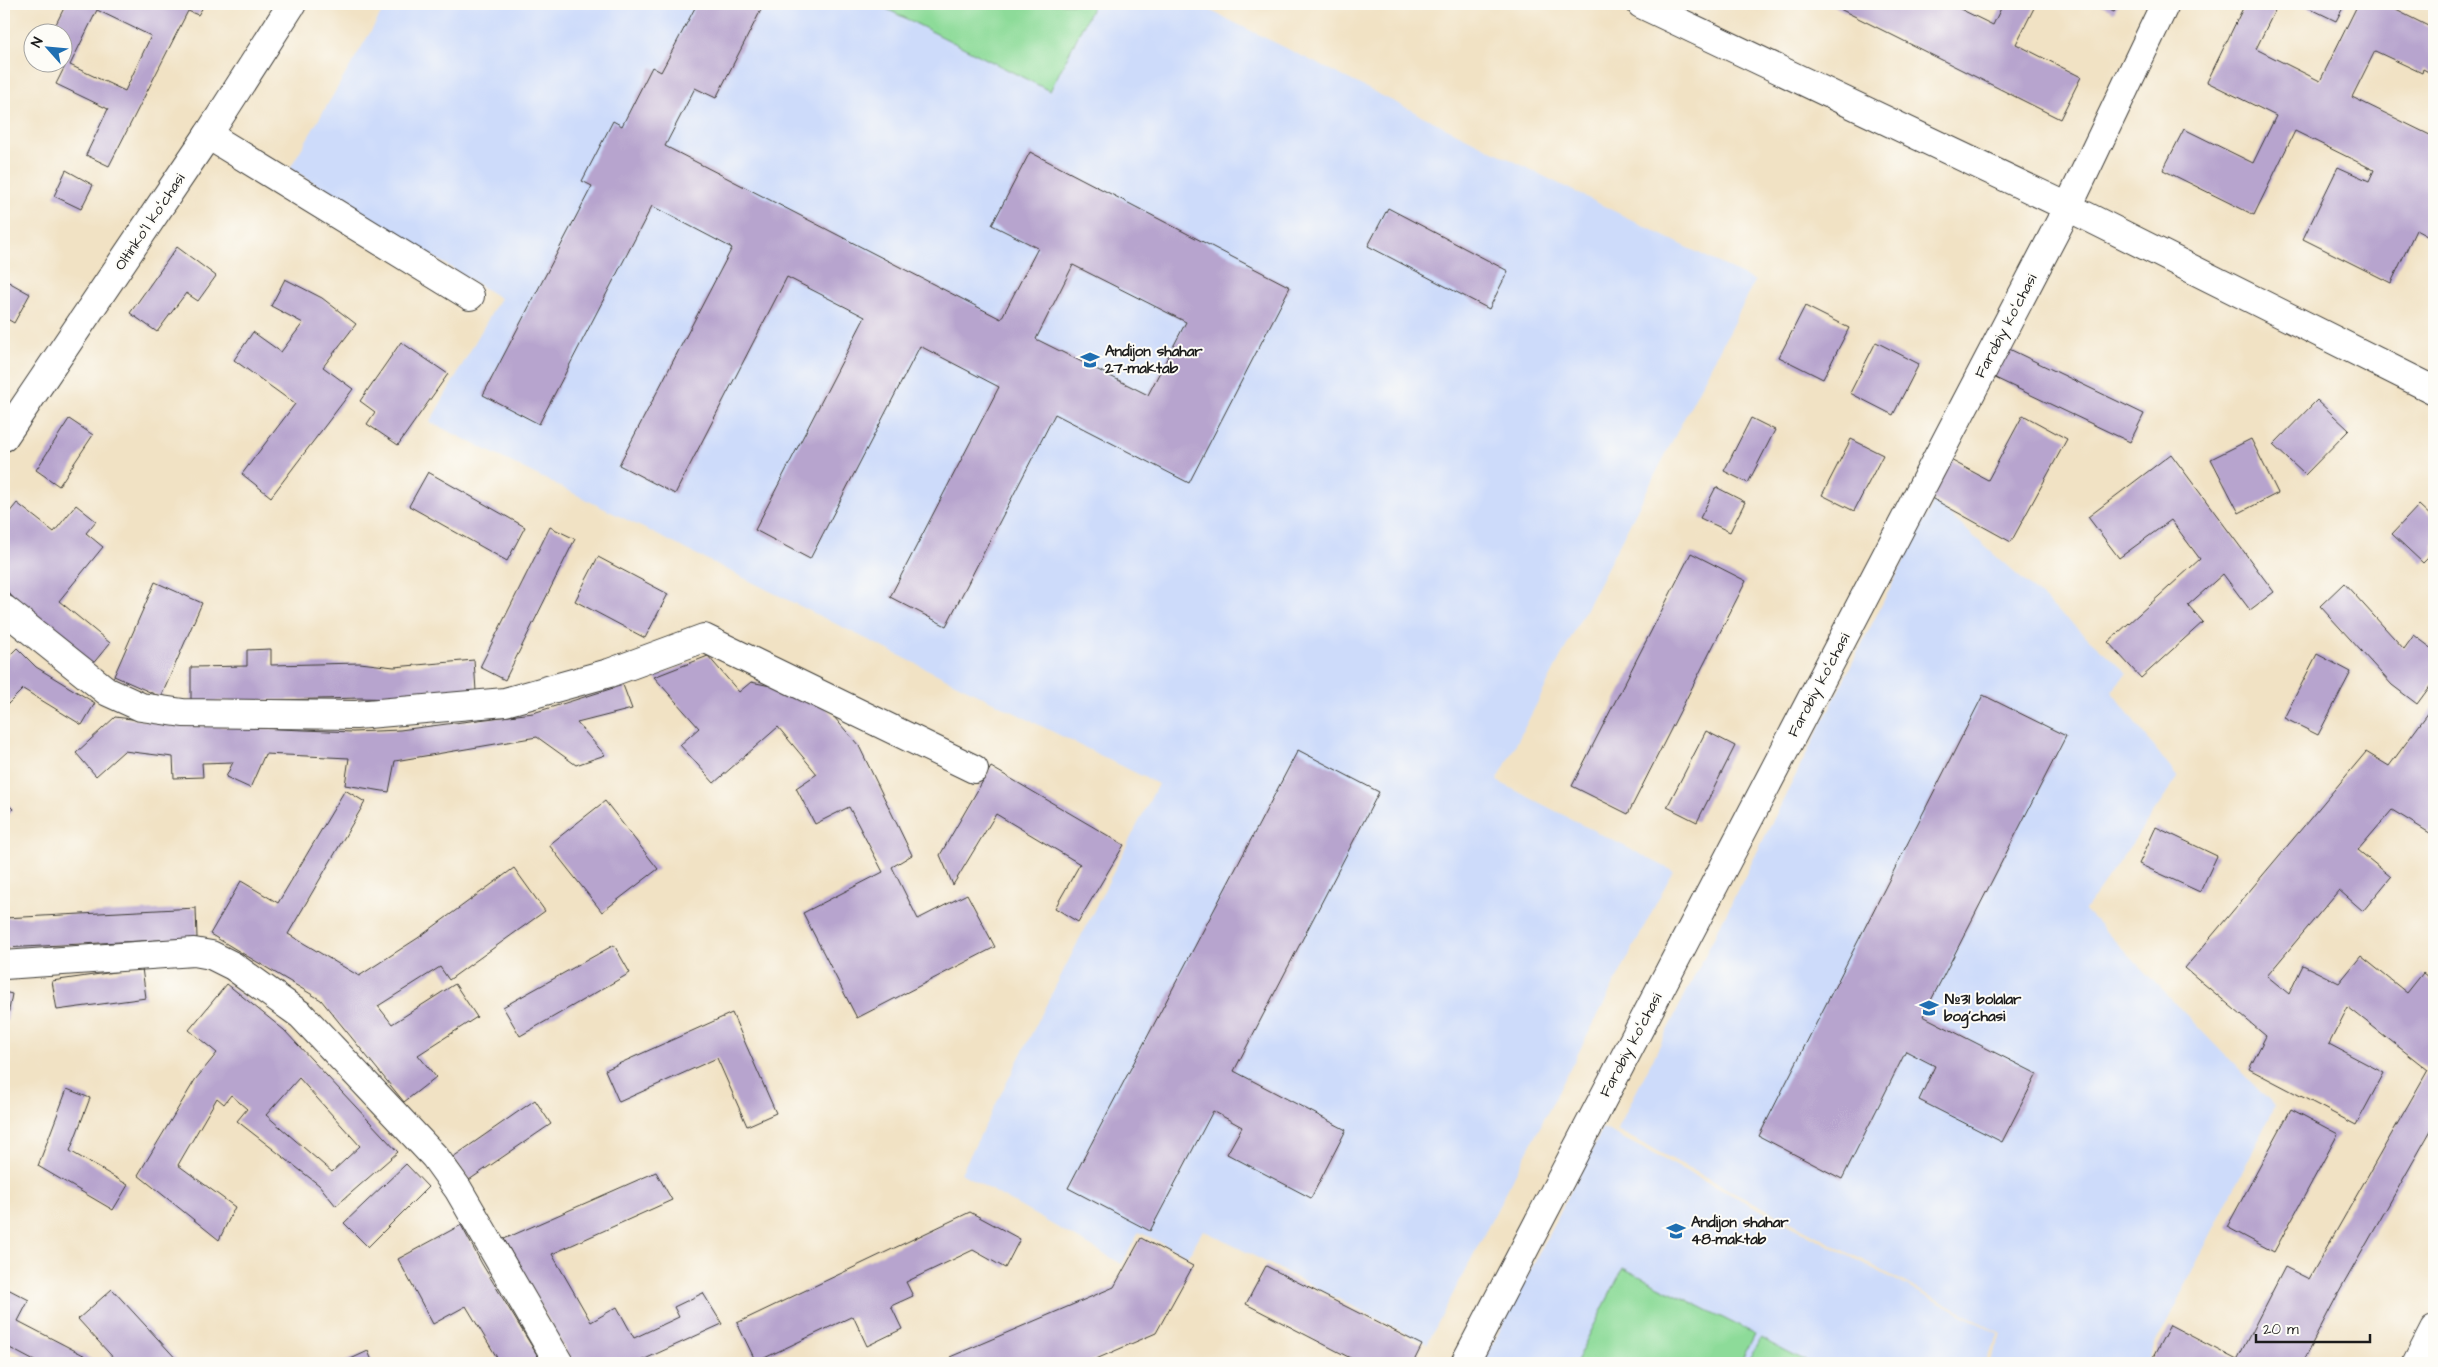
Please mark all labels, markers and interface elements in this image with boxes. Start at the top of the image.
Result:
north arrow [22,22,72,72]
text: N [26,34,48,51]
street label: Oltinkoʻl koʻchasi [110,169,191,275]
street label: Farobiy koʻchasi [1970,270,2043,382]
place label: Andijon shahar 27-maktab [1104,341,1203,379]
school or university icon: Andijon shahar 27-maktab [1079,349,1101,371]
street label: Farobiy koʻchasi [1783,629,1856,741]
street label: Farobiy koʻchasi [1595,989,1668,1101]
place label: №31 bolalar bog'chasi [1944,989,2022,1029]
school or university icon: №31 bolalar bog'chasi [1918,997,1940,1019]
place label: Andijon shahar 48-maktab [1691,1212,1789,1250]
school or university icon: Andijon shahar 48-maktab [1665,1220,1687,1242]
scale bar [2256,1312,2369,1344]
text: 20 m [2263,1319,2299,1340]

